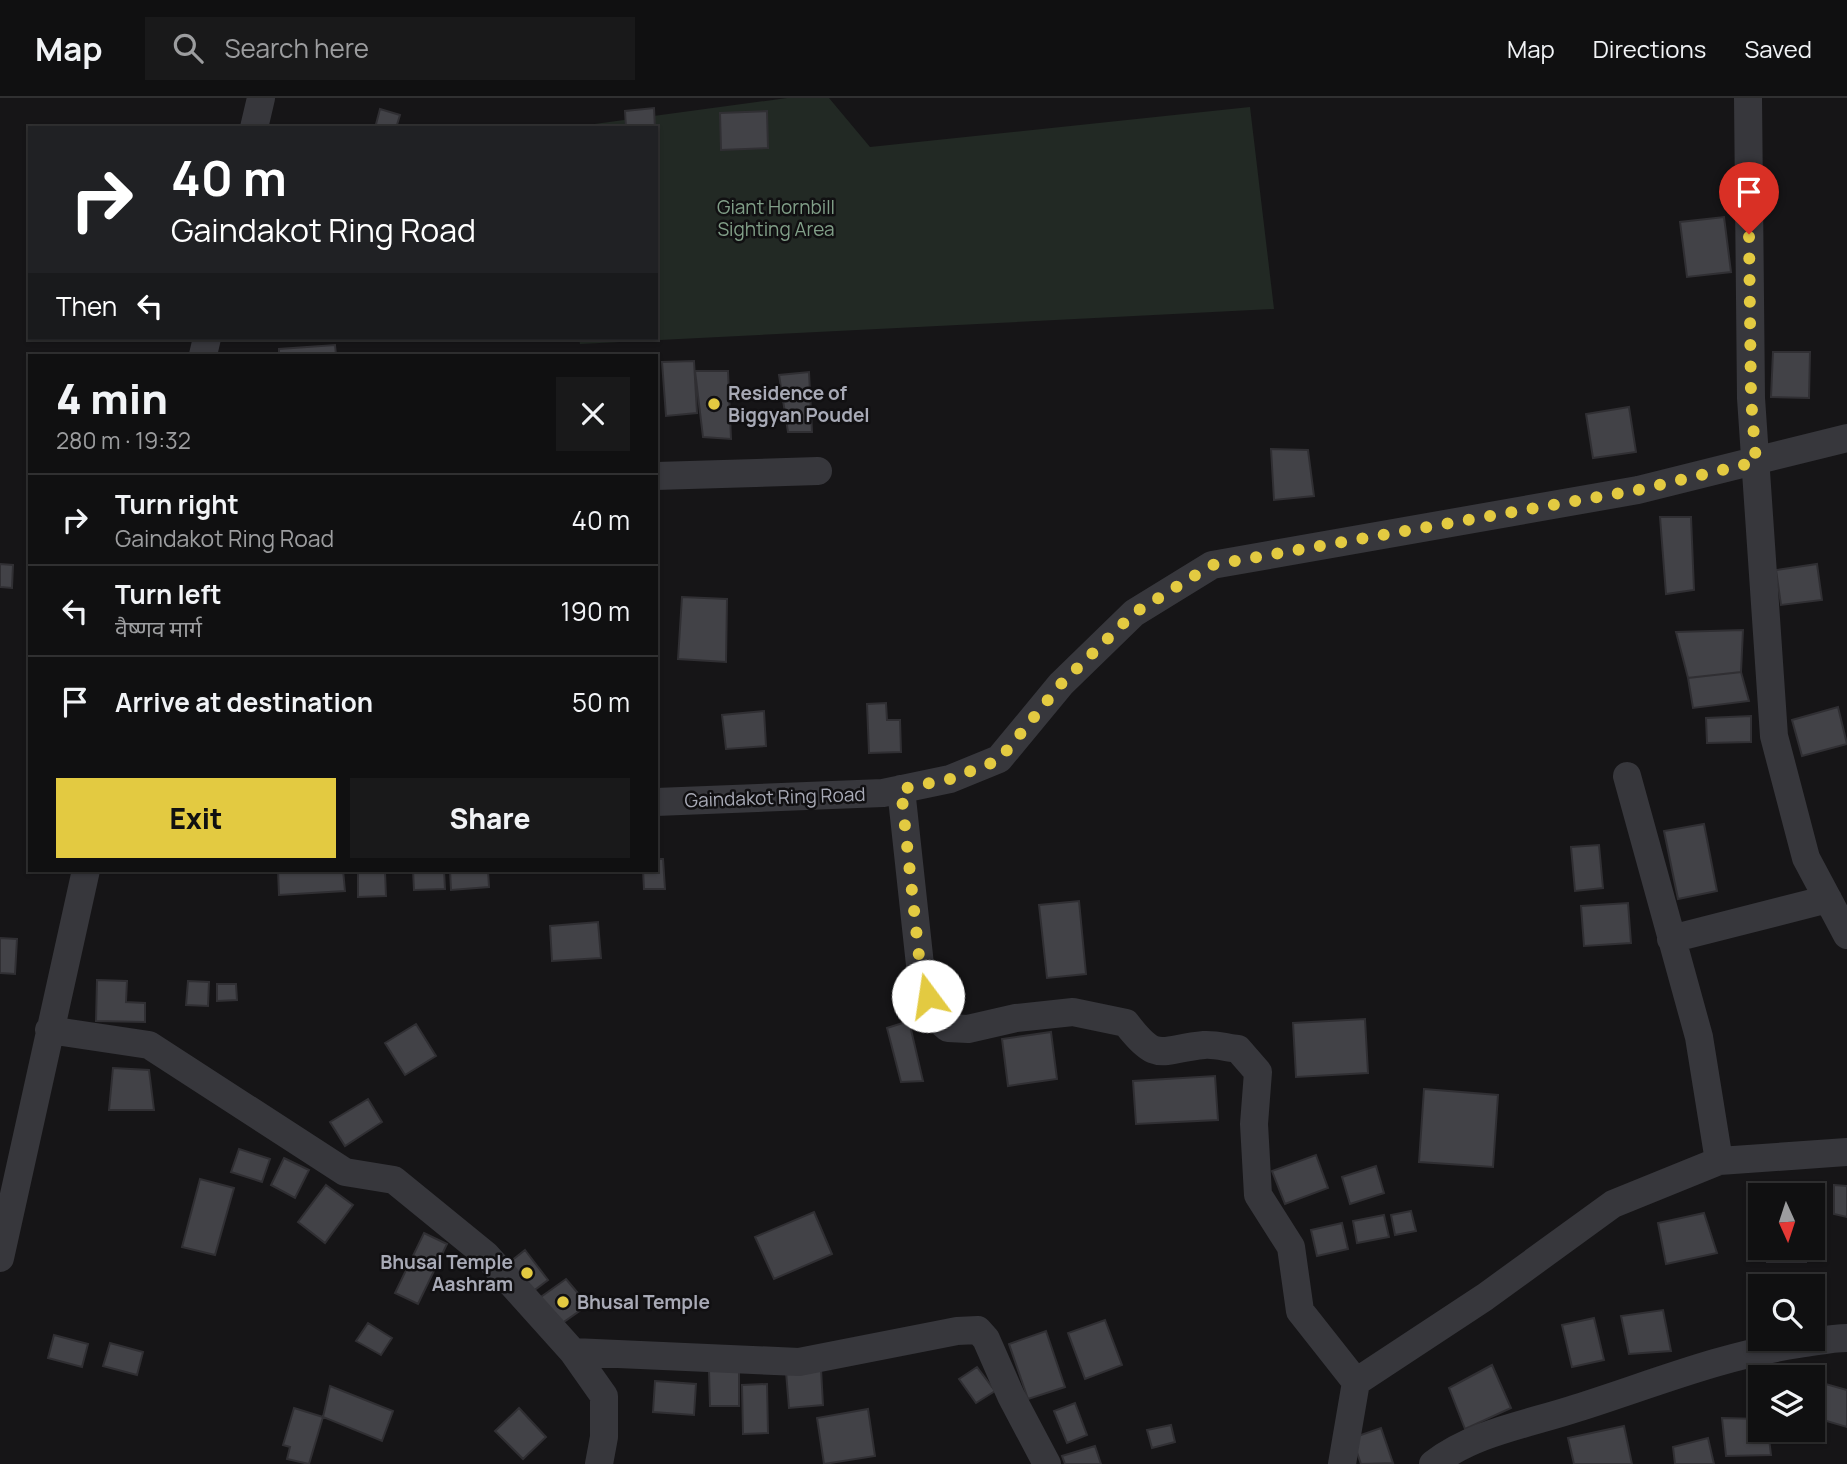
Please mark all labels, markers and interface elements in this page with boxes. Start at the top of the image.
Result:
search box [145,17,635,80]
text: Map [35,26,103,71]
icon: search [169,29,207,67]
text: Search here [225,30,369,66]
text: Map [1507,32,1555,65]
text: Directions [1593,32,1706,65]
text: Saved [1744,32,1812,65]
text: 40 m [171,144,287,211]
icon: right [56,154,147,245]
pin [1719,162,1779,234]
icon: arrive [1730,173,1768,211]
park label: Giant Hornbill Sighting Area [717,194,835,242]
text: Gaindakot Ring Road [171,208,476,252]
icon: left [131,287,169,325]
text: Then [56,288,117,324]
text: 4 min [56,369,168,427]
button: close [556,377,630,451]
place label: Residence of Biggyan Poudel [728,380,870,428]
marker: Residence of Biggyan Poudel [706,396,722,412]
text: 280 m · 19:32 [56,424,191,456]
text: Turn right [115,486,239,522]
icon: right [56,501,94,539]
text: 40 m [572,502,630,538]
text: Gaindakot Ring Road [115,522,334,554]
text: Turn left [115,576,222,612]
icon: left [56,592,94,630]
text: 190 m [561,593,630,629]
text: वैष्णव मार्ग [115,612,202,644]
icon: arrive [56,683,94,721]
text: Arrive at destination [115,684,373,720]
text: 50 m [572,684,630,720]
button: Exit [56,778,336,858]
button: Share [350,778,630,858]
street label: Gaindakot Ring Road [684,781,866,813]
position arrow [891,959,965,1033]
north arrow [1748,1183,1825,1260]
map controls [1748,1183,1825,1442]
place label: Bhusal Temple Aashram [380,1249,513,1297]
marker: Bhusal Temple Aashram [519,1265,535,1281]
button: search [1748,1274,1825,1351]
place label: Bhusal Temple [577,1289,710,1315]
marker: Bhusal Temple [555,1294,571,1310]
button: layers [1748,1365,1825,1442]

